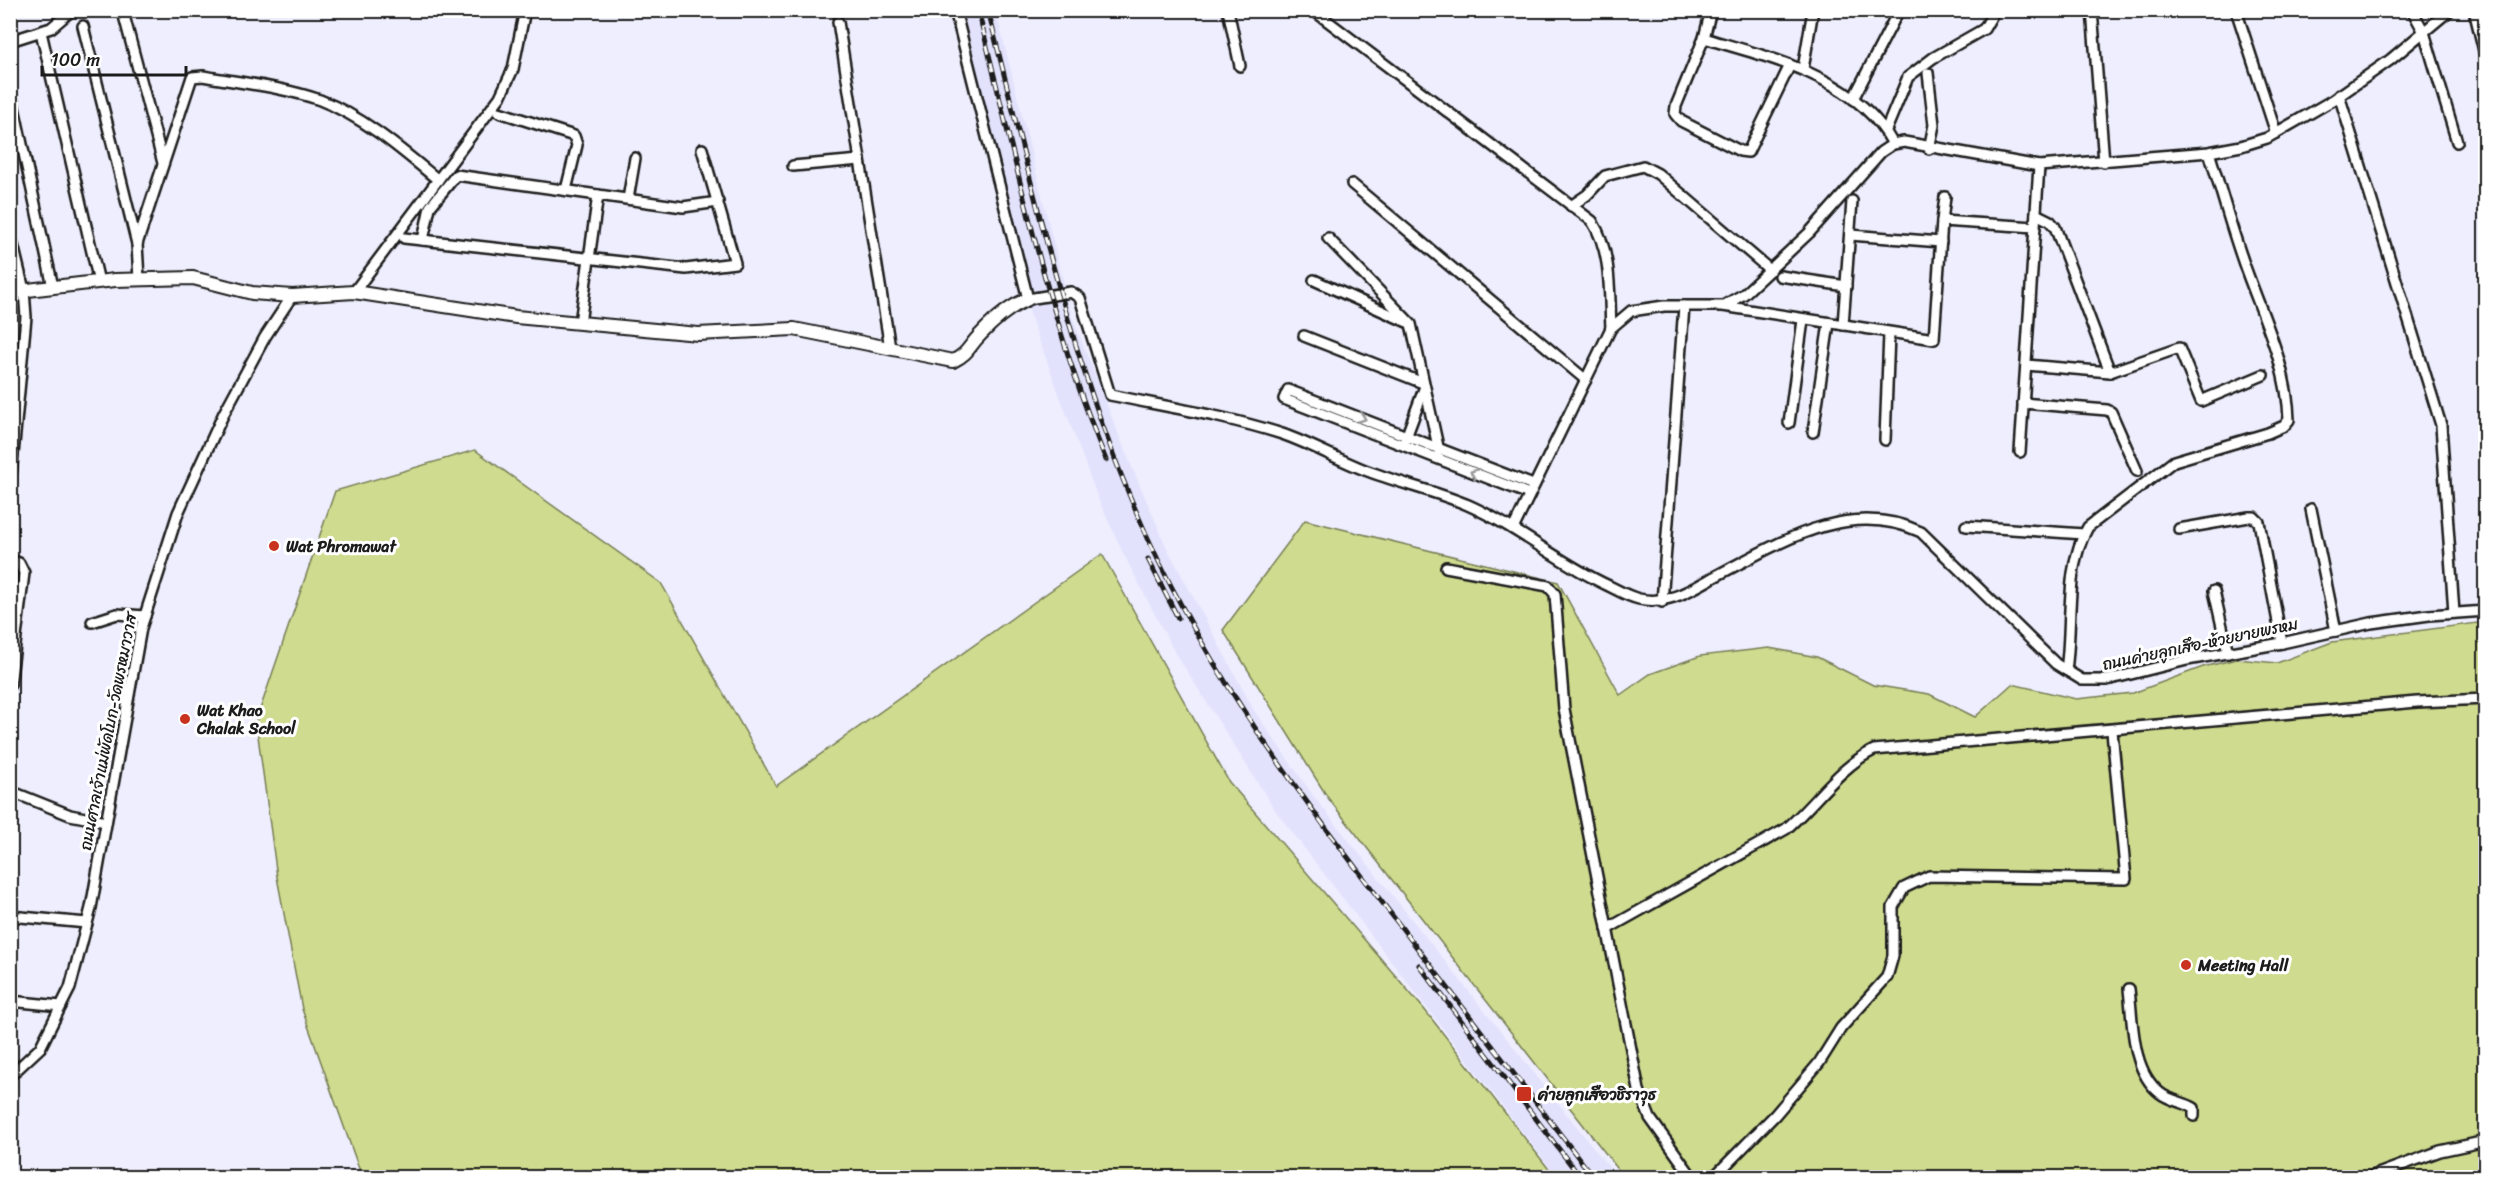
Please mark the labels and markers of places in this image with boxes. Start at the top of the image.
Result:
place label: Wat Phromawat [286,532,397,561]
marker: Wat Phromawat [267,539,281,553]
place label: Wat Khao Chalak School [196,696,297,743]
marker: Wat Khao Chalak School [178,712,192,726]
place label: Meeting Hall [2197,951,2290,980]
marker: Meeting Hall [2179,958,2193,972]
place label: ค่ายลูกเสือวชิราวุธ [1537,1080,1657,1109]
marker: ค่ายลูกเสือวชิราวุธ [1515,1085,1533,1103]

